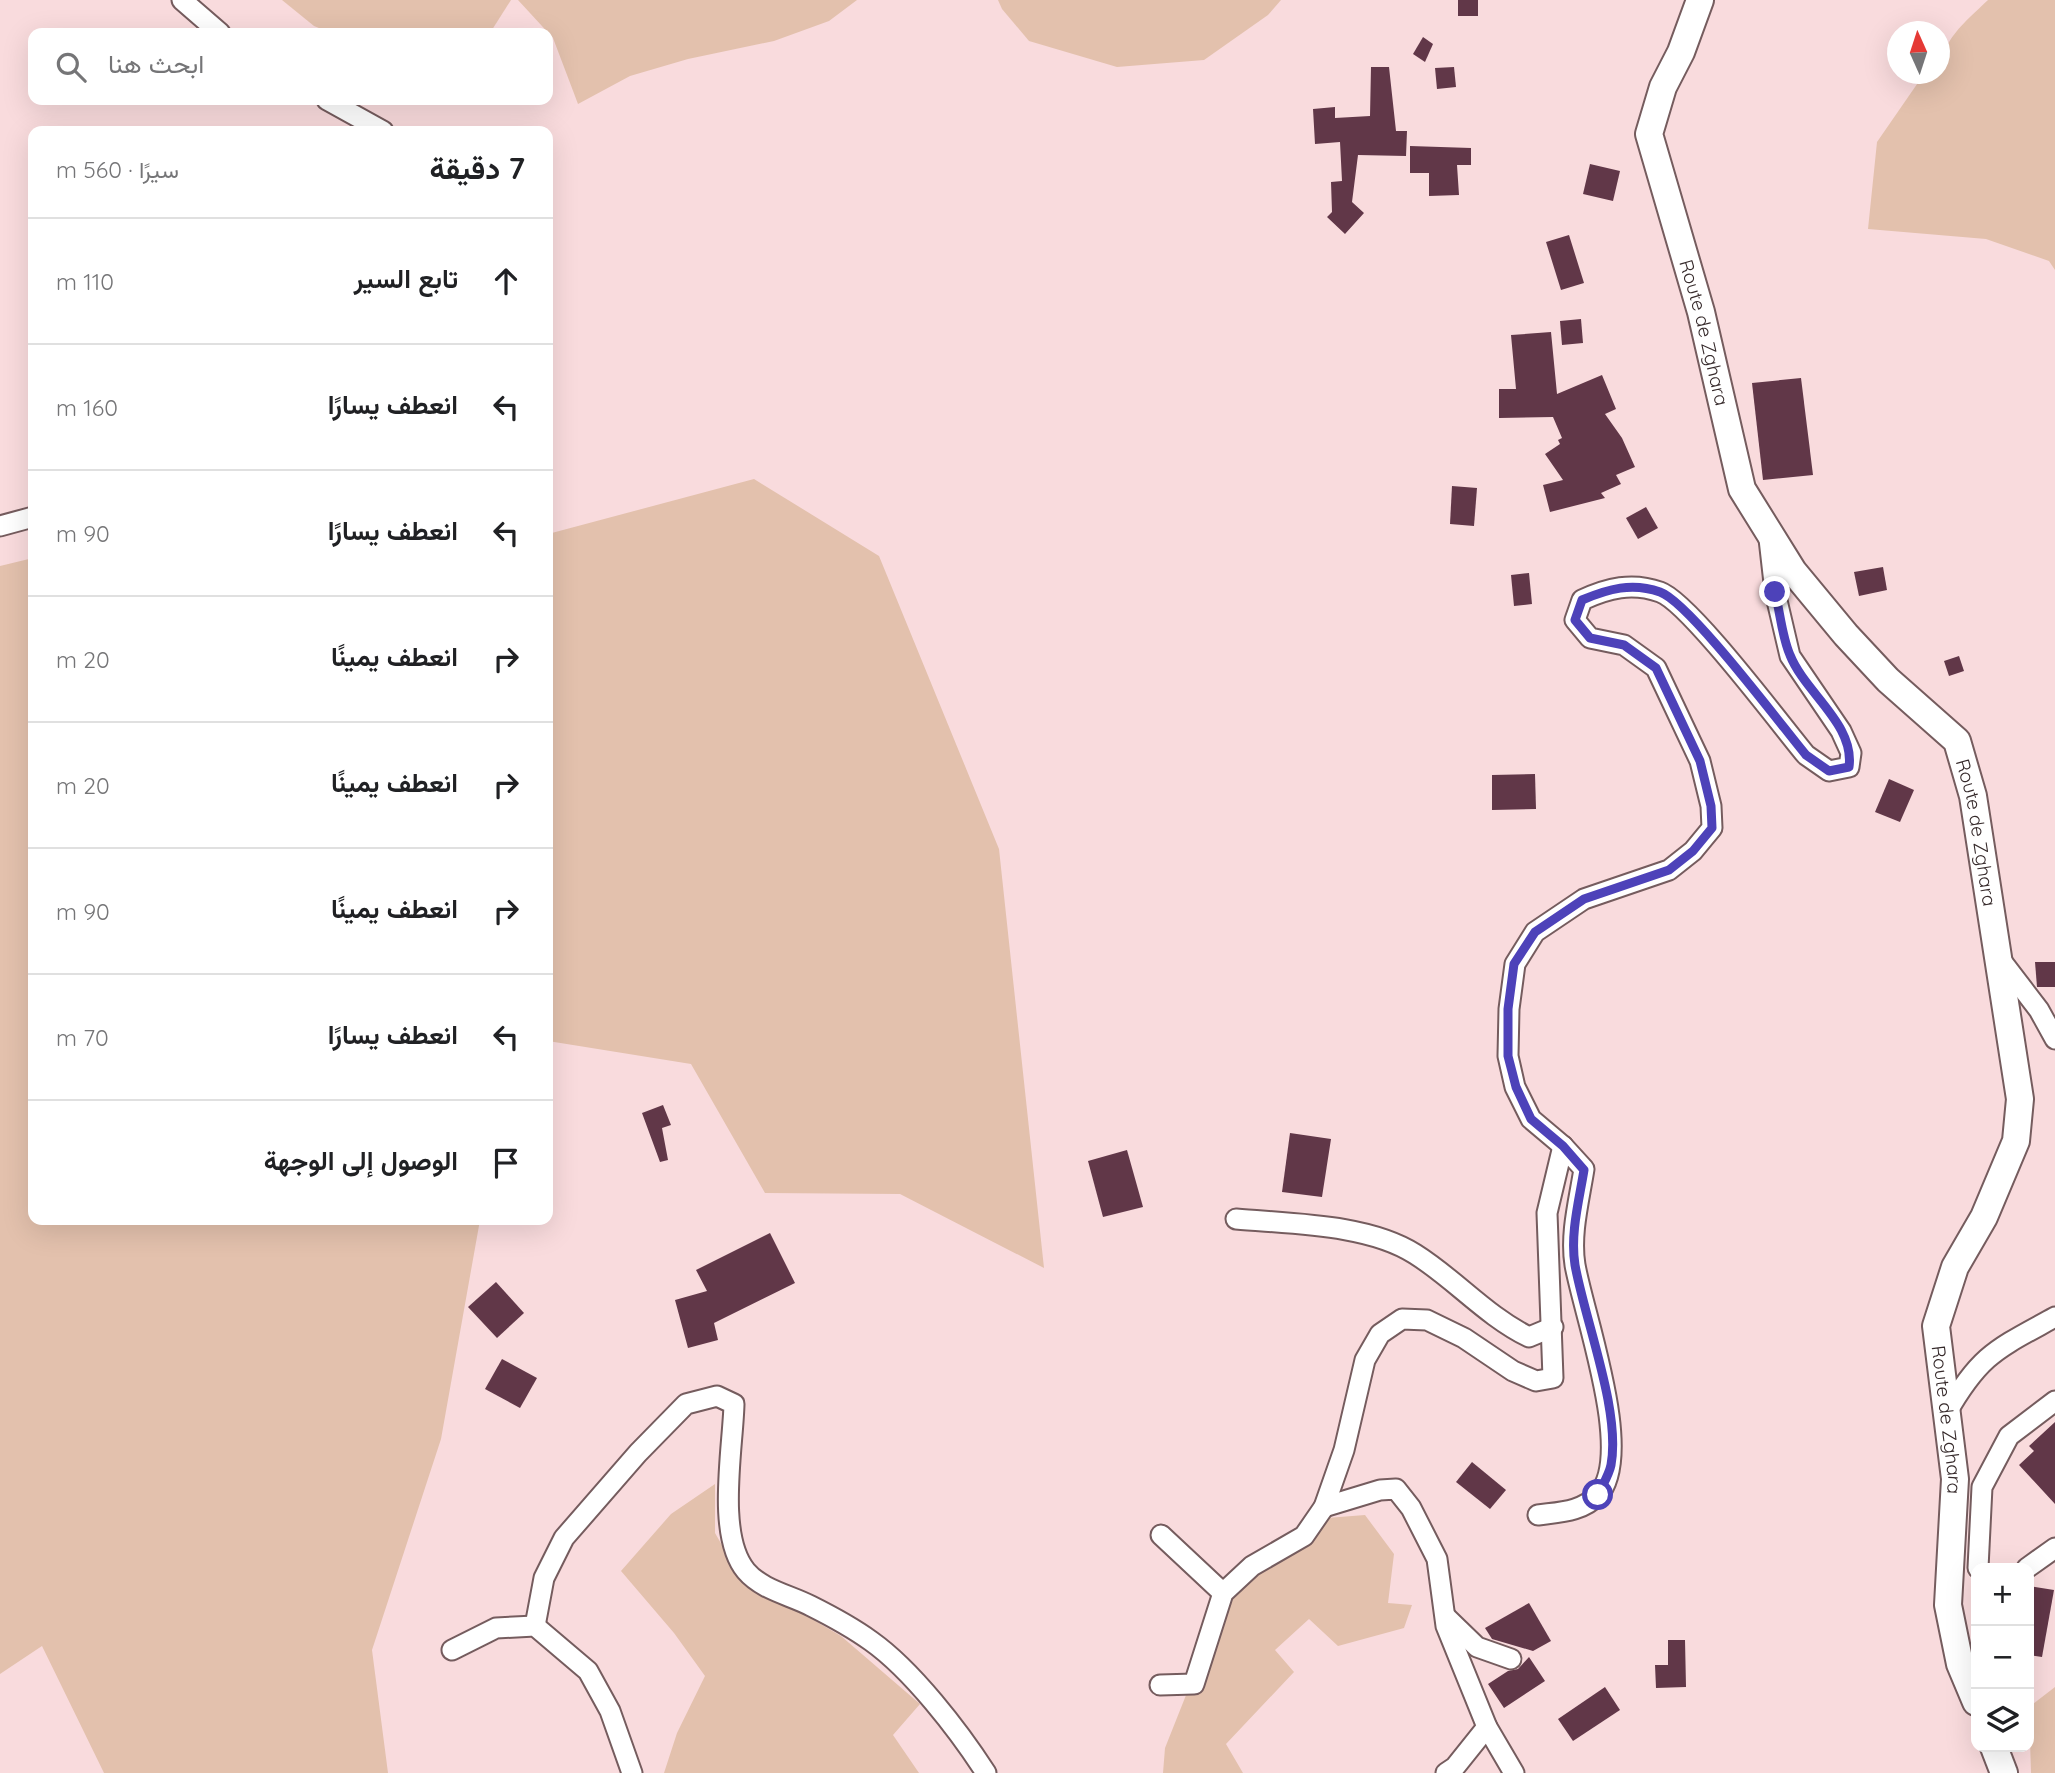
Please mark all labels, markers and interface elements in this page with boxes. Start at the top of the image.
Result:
north arrow [1887,21,1950,84]
search box [28,28,553,105]
text: ابحث هنا [108,47,204,80]
icon: search [52,48,90,86]
text: 7 دقيقة [429,149,525,187]
text: سيرًا · 560 m [56,155,179,184]
street label: Route de Zghara [1674,257,1734,408]
text: تابع السير [354,262,458,295]
icon: ahead [487,262,525,300]
text: 110 m [56,267,114,296]
text: انعطف يسارًا [328,388,458,421]
icon: left [487,388,525,426]
text: 160 m [56,393,118,422]
text: انعطف يسارًا [328,514,458,547]
icon: left [487,514,525,552]
text: 90 m [56,519,110,548]
route end [1759,576,1790,607]
text: انعطف يمينًا [331,640,458,673]
icon: right [487,640,525,678]
text: 20 m [56,645,110,674]
street label: Route de Zghara [1951,756,2002,908]
text: انعطف يمينًا [331,766,458,799]
icon: right [487,766,525,804]
text: 20 m [56,771,110,800]
text: انعطف يمينًا [331,892,458,925]
icon: right [487,892,525,930]
text: 90 m [56,897,110,926]
text: انعطف يسارًا [328,1018,458,1051]
icon: left [487,1018,525,1056]
text: 70 m [56,1023,109,1052]
text: الوصول إلى الوجهة [264,1144,458,1177]
icon: arrive [487,1144,525,1182]
street label: Route de Zghara [1927,1344,1967,1495]
route start [1582,1479,1613,1510]
map controls [1971,1563,2034,1752]
button: + [1971,1563,2034,1626]
button: − [1971,1626,2034,1689]
button: layers [1971,1689,2034,1752]

